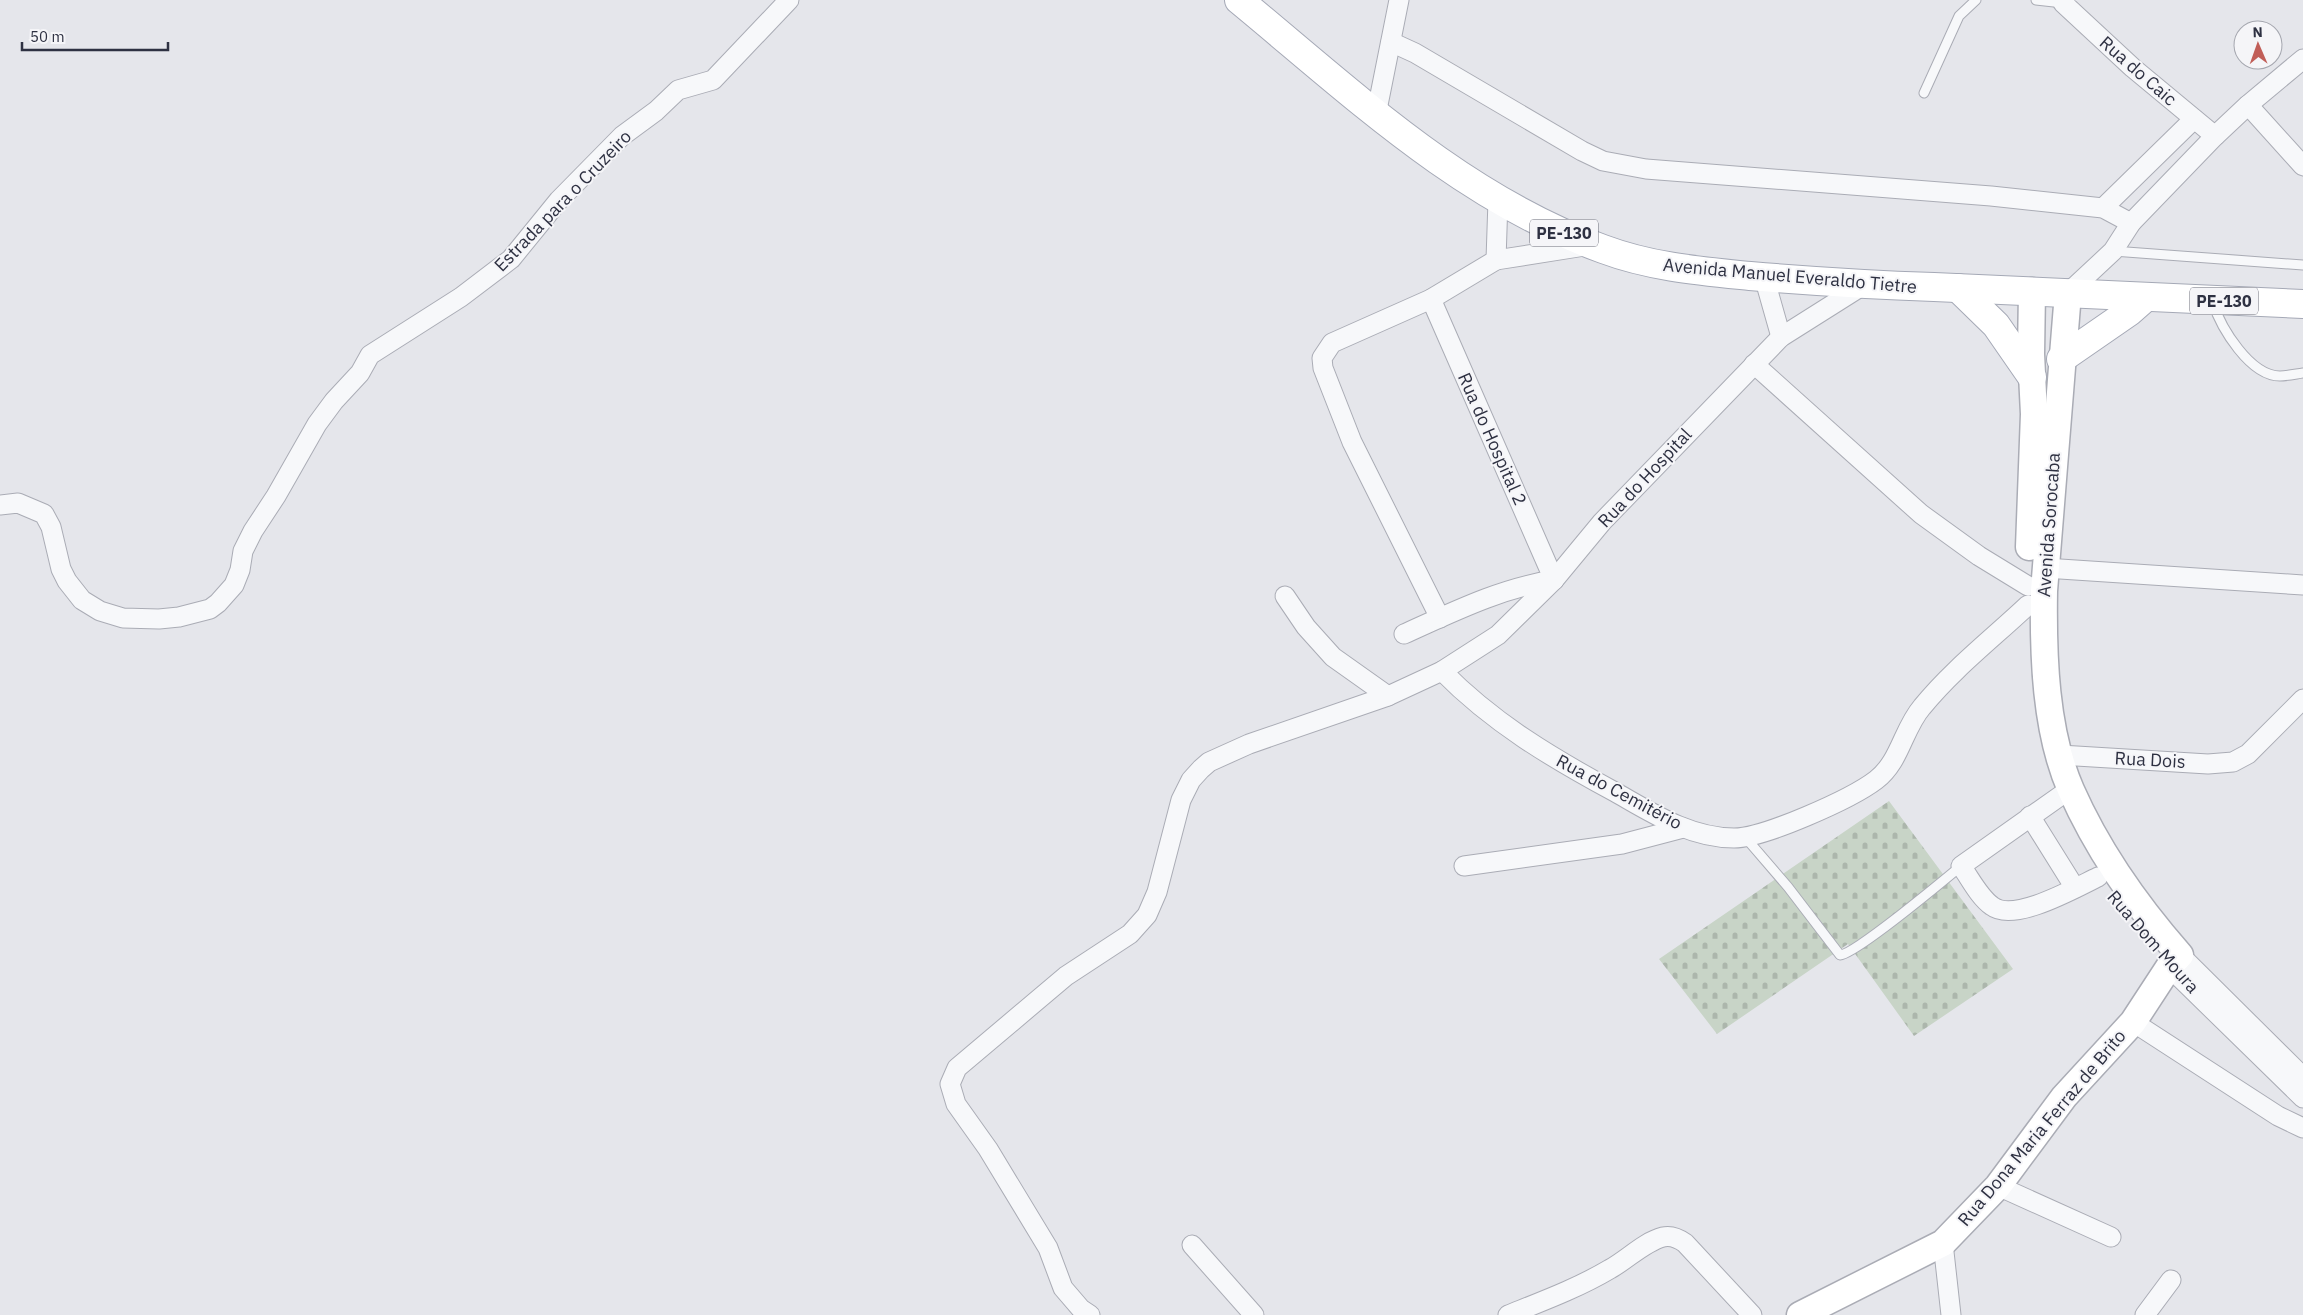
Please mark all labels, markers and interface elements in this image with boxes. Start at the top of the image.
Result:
scale bar [22,20,169,52]
north arrow [2233,20,2283,70]
text: N [2252,23,2263,41]
text: 50 m [30,27,65,46]
street label: Rua do Caic [2095,31,2182,110]
street label: Estrada para o Cruzeiro [489,125,636,276]
road number: PE-130 [1530,220,1598,247]
street label: Avenida Manuel Everaldo Tietre [1662,253,1918,298]
road number: PE-130 [2190,288,2258,314]
street label: Rua do Hospital 2 [1453,369,1532,509]
street label: Rua do Hospital [1593,423,1697,532]
street label: Avenida Sorocaba [2032,452,2065,598]
street label: Rua Dois [2114,746,2186,773]
street label: Rua do Cemitério [1552,749,1686,834]
street label: Rua Dom Moura [2102,886,2205,998]
street label: Rua Dona Maria Ferraz de Brito [1953,1025,2131,1231]

